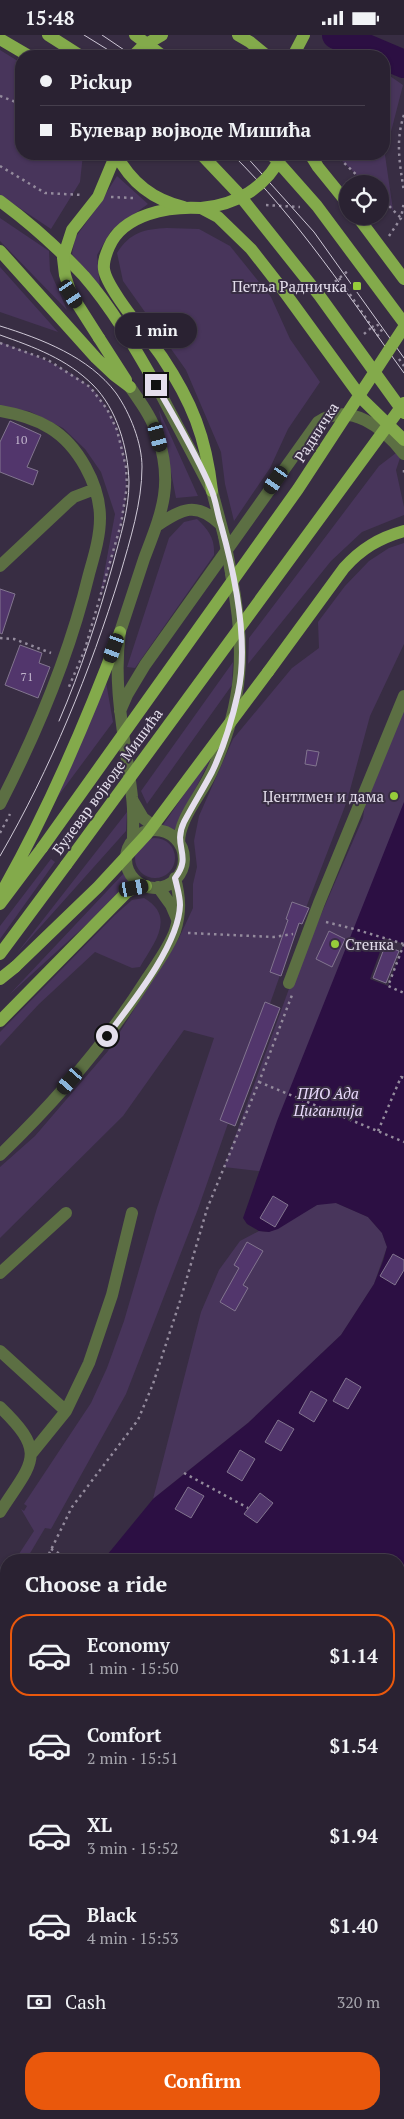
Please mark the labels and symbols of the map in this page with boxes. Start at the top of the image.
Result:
place label: Петља Радничка [232,276,347,296]
car [56,277,85,311]
marker: Петља Радничка [351,280,363,292]
callout: 1 min [115,313,197,347]
route end [145,374,167,396]
street label: Радничка [289,398,343,466]
car [146,421,169,453]
house number: 10 [15,432,27,447]
car [261,463,290,497]
car [101,631,126,665]
house number: 71 [21,669,33,684]
street label: Булевар војводе Мишића [47,704,167,858]
place label: Џентлмен и дама [263,786,384,806]
marker: Џентлмен и дама [388,790,400,802]
car [117,878,150,898]
place label: Стенка [345,934,394,954]
marker: Стенка [329,938,341,950]
route start [96,1025,118,1047]
car [54,1065,85,1097]
park label: ПИО Ада Циганлија [292,1083,363,1120]

